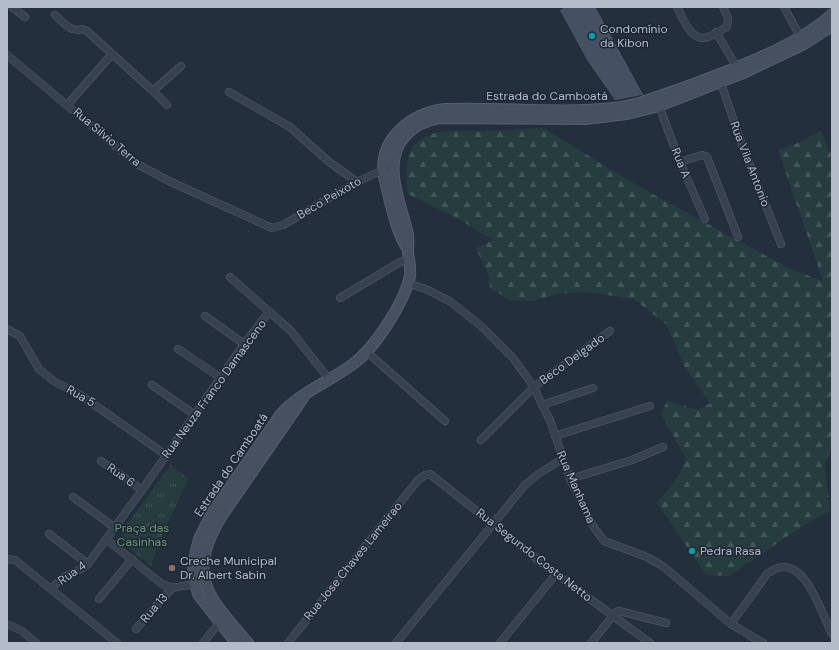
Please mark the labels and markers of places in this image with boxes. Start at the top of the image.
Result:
place label: Condomínio da Kibon [600,21,668,51]
marker: Condomínio da Kibon [587,31,597,41]
place label: Pedra Rasa [700,543,761,559]
marker: Pedra Rasa [687,546,697,556]
place label: Creche Municipal Dr. Albert Sabin [180,553,277,583]
marker: Creche Municipal Dr. Albert Sabin [167,563,177,573]

